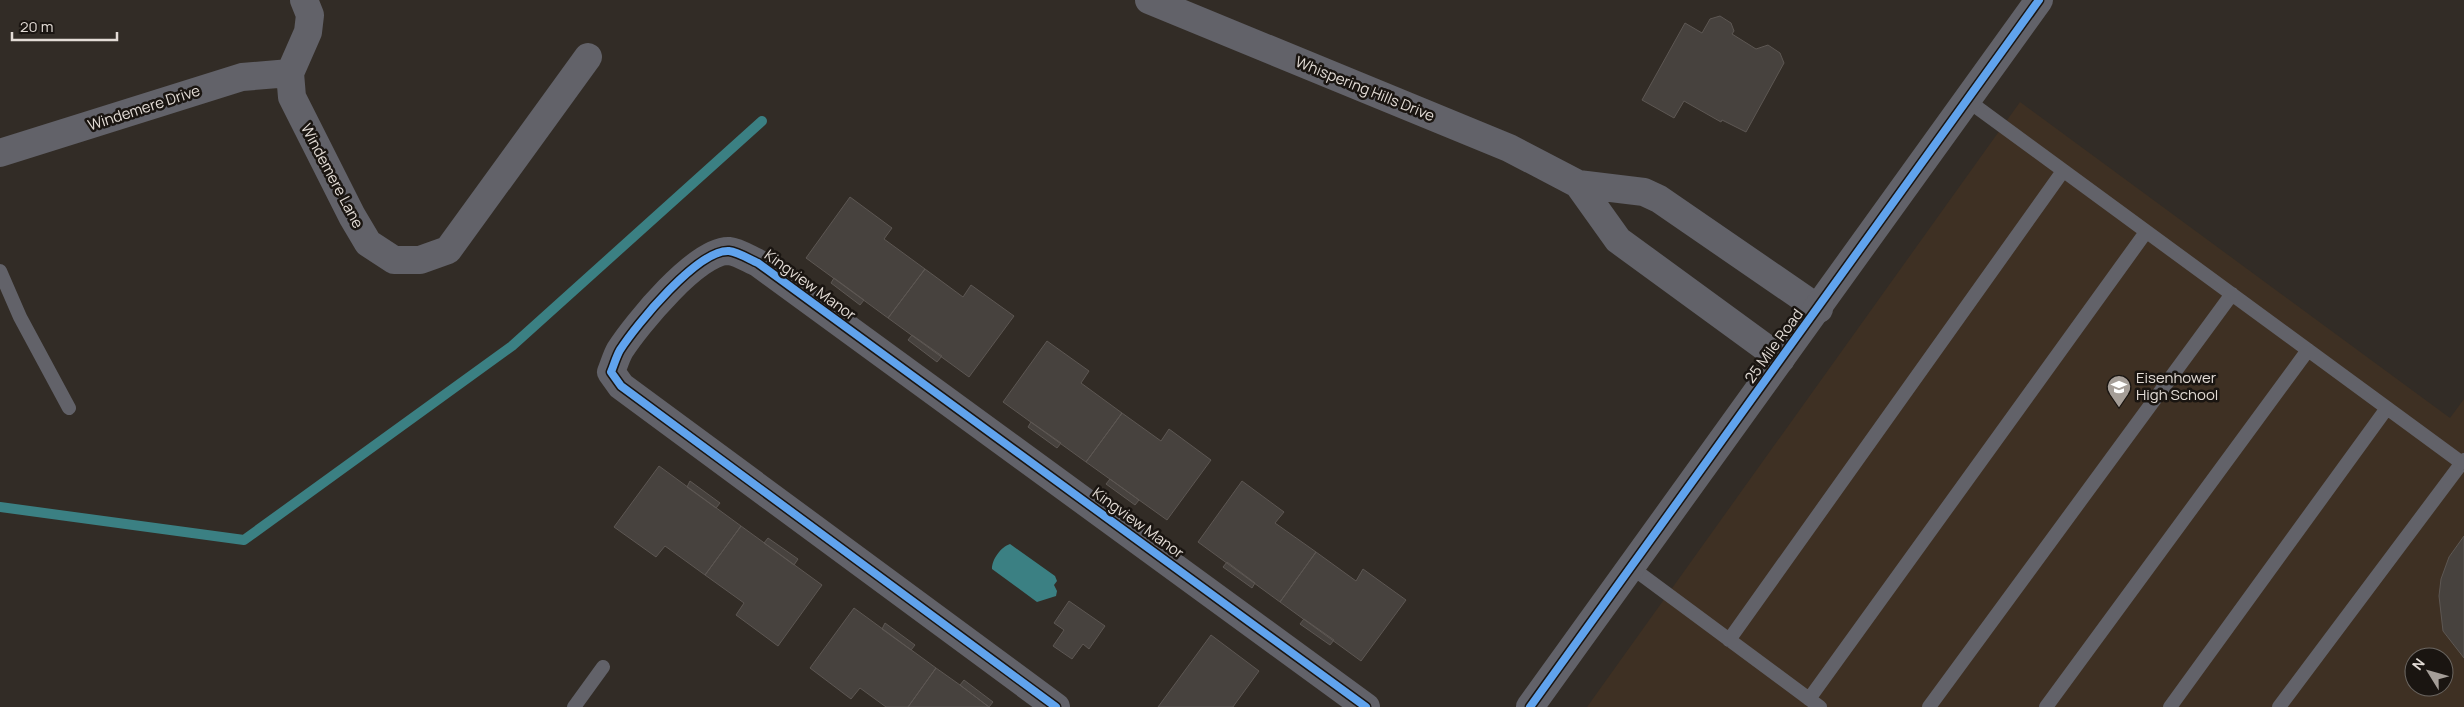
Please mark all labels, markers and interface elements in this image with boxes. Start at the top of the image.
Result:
scale bar [12,10,118,42]
text: 20 m [20,16,53,37]
street label: Whispering Hills Drive [1292,51,1438,126]
street label: Windemere Drive [85,79,203,136]
street label: Windemere Lane [296,120,369,232]
street label: Kingview Manor [760,244,861,325]
street label: 25 Mile Road [1739,304,1808,387]
place label: Eisenhower High School [2136,367,2218,405]
school or university icon: Eisenhower High School [2106,374,2132,408]
street label: Kingview Manor [1088,482,1189,563]
north arrow [2404,647,2454,697]
text: N [2408,654,2429,674]

